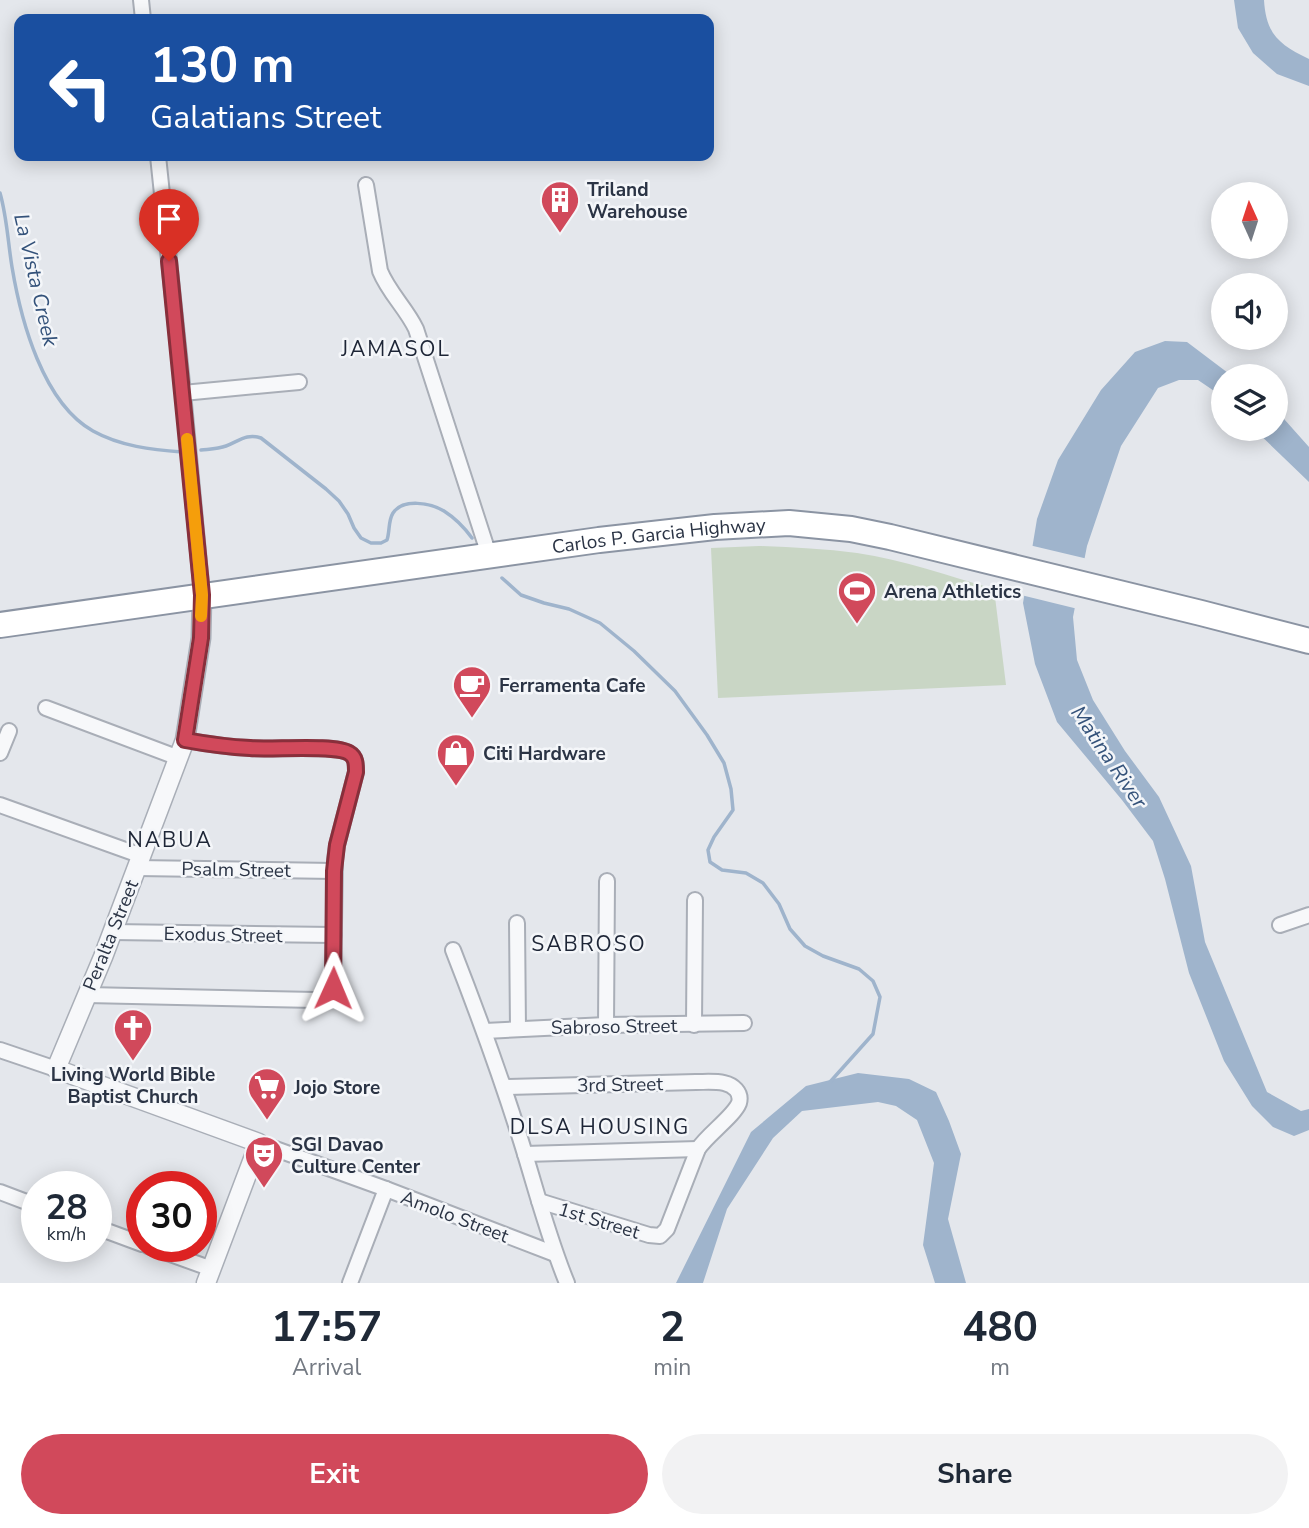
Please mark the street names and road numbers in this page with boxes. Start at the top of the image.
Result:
street label: Carlos P. Garcia Highway [550,512,767,561]
street label: Psalm Street [181,856,291,884]
street label: Peralta Street [77,876,145,995]
street label: Exodus Street [163,921,283,949]
street label: Sabroso Street [551,1013,678,1041]
street label: 3rd Street [577,1071,664,1099]
street label: Amolo Street [397,1184,513,1250]
street label: 1st Street [555,1196,643,1246]

